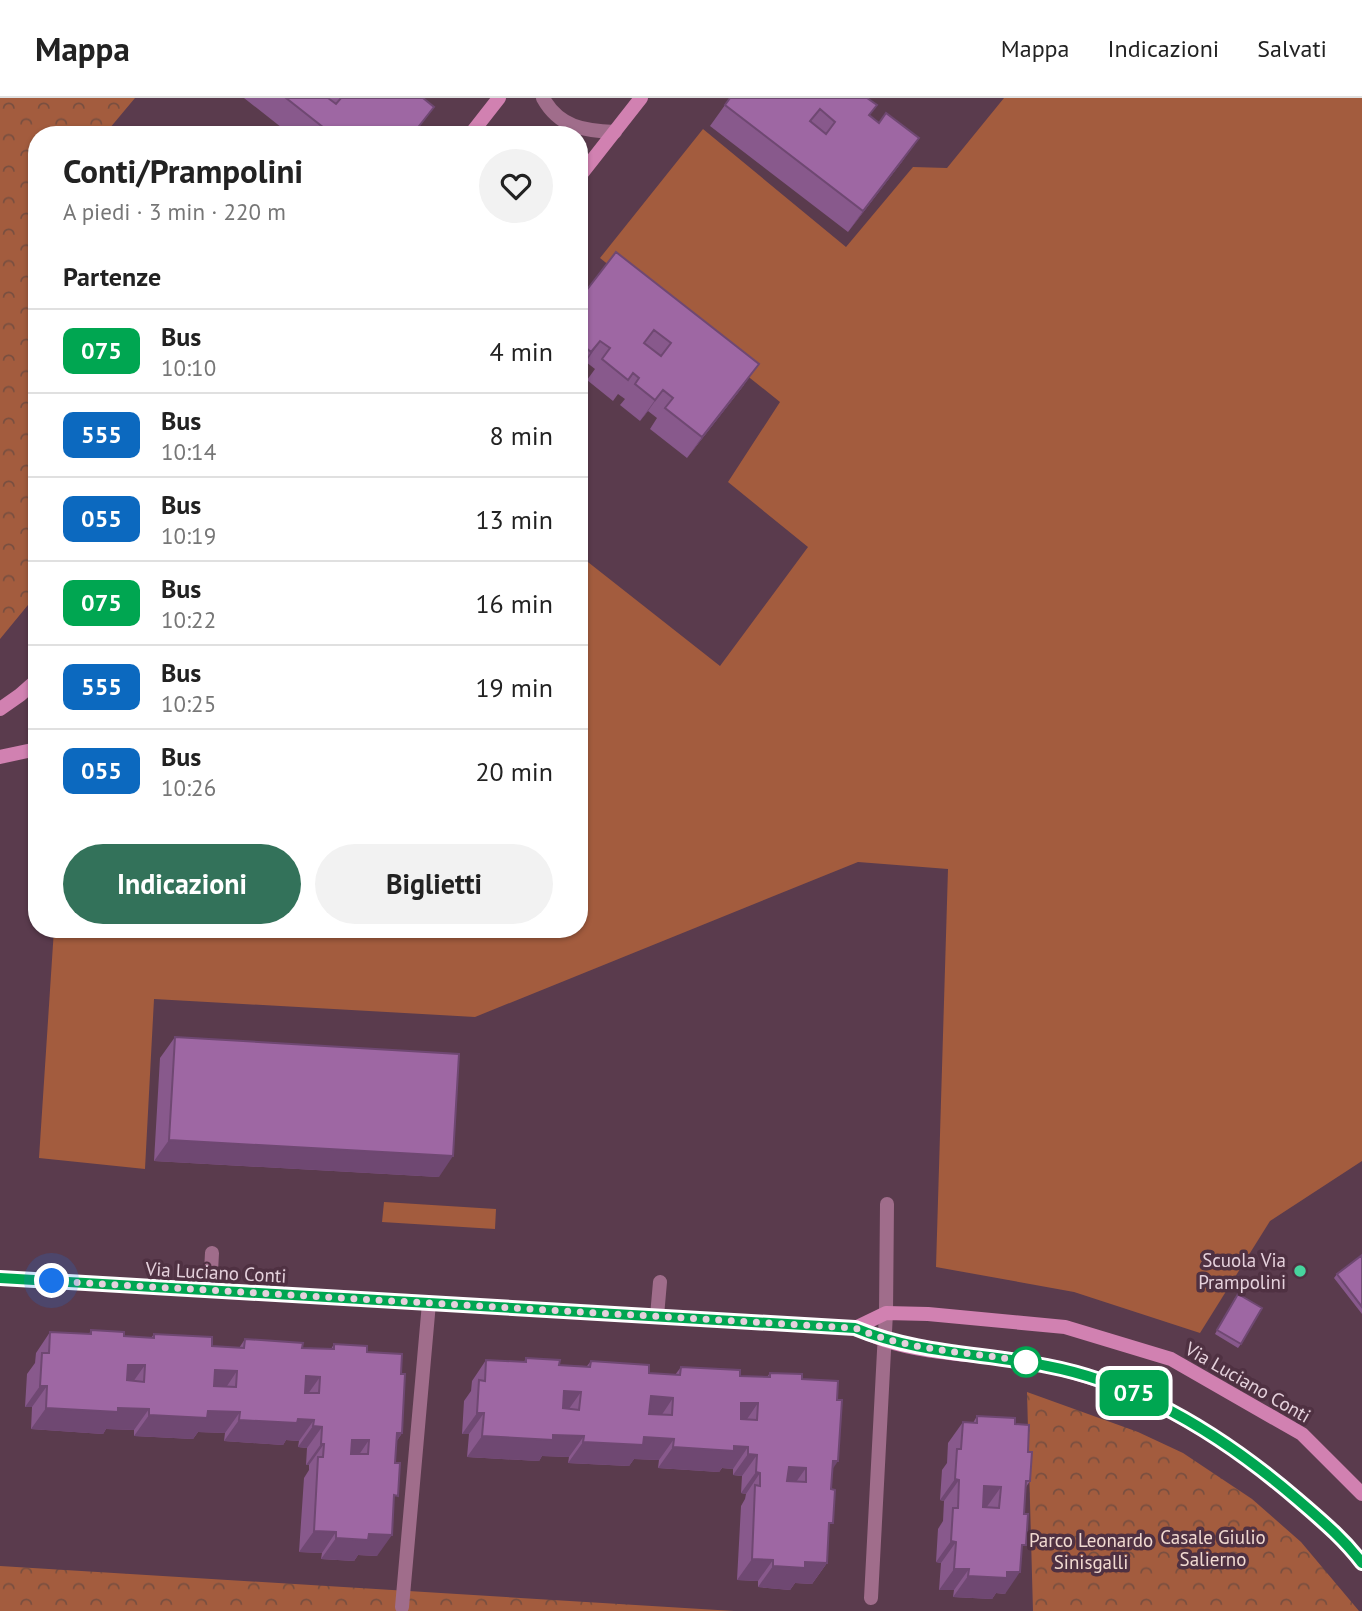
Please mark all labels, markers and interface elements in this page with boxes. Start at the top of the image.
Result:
text: Mappa [35,27,130,70]
text: Mappa [1001,33,1070,64]
text: Indicazioni [1108,33,1219,64]
text: Salvati [1257,33,1327,64]
text: Conti/Prampolini [63,149,303,192]
button: heart [479,149,553,223]
text: A piedi · 3 min · 220 m [63,197,286,226]
text: Partenze [63,260,161,293]
text: Bus [161,320,201,353]
text: 075 [81,335,122,366]
text: 4 min [490,335,553,368]
text: 10:10 [161,353,216,382]
text: Bus [161,404,201,437]
text: 555 [81,419,122,450]
text: 8 min [490,419,553,452]
text: 10:14 [161,437,216,466]
text: Bus [161,488,201,521]
text: 055 [81,503,122,534]
text: 13 min [475,503,553,536]
text: 10:19 [161,521,216,550]
text: Bus [161,572,201,605]
text: 075 [81,587,122,618]
text: 16 min [475,587,553,620]
text: 10:22 [161,605,216,634]
text: Bus [161,656,201,689]
text: 555 [81,671,122,702]
text: 19 min [475,671,553,704]
text: 10:25 [161,689,216,718]
text: Bus [161,740,201,773]
text: 055 [81,755,122,786]
text: 20 min [475,755,553,788]
text: 10:26 [161,773,216,802]
button: Indicazioni [63,844,301,924]
button: Biglietti [315,844,553,924]
place label: Scuola Via Prampolini [1198,1248,1286,1294]
street label: Via Luciano Conti [144,1256,287,1288]
your location [34,1263,69,1298]
marker: Scuola Via Prampolini [1292,1263,1308,1279]
street label: Via Luciano Conti [1180,1336,1315,1428]
unlabelled marker [1011,1347,1041,1377]
line badge: 075 [1094,1370,1174,1416]
text: 075 [1114,1377,1154,1408]
park label: Casale Giulio Salierno [1160,1525,1266,1571]
park label: Parco Leonardo Sinisgalli [1029,1528,1153,1574]

